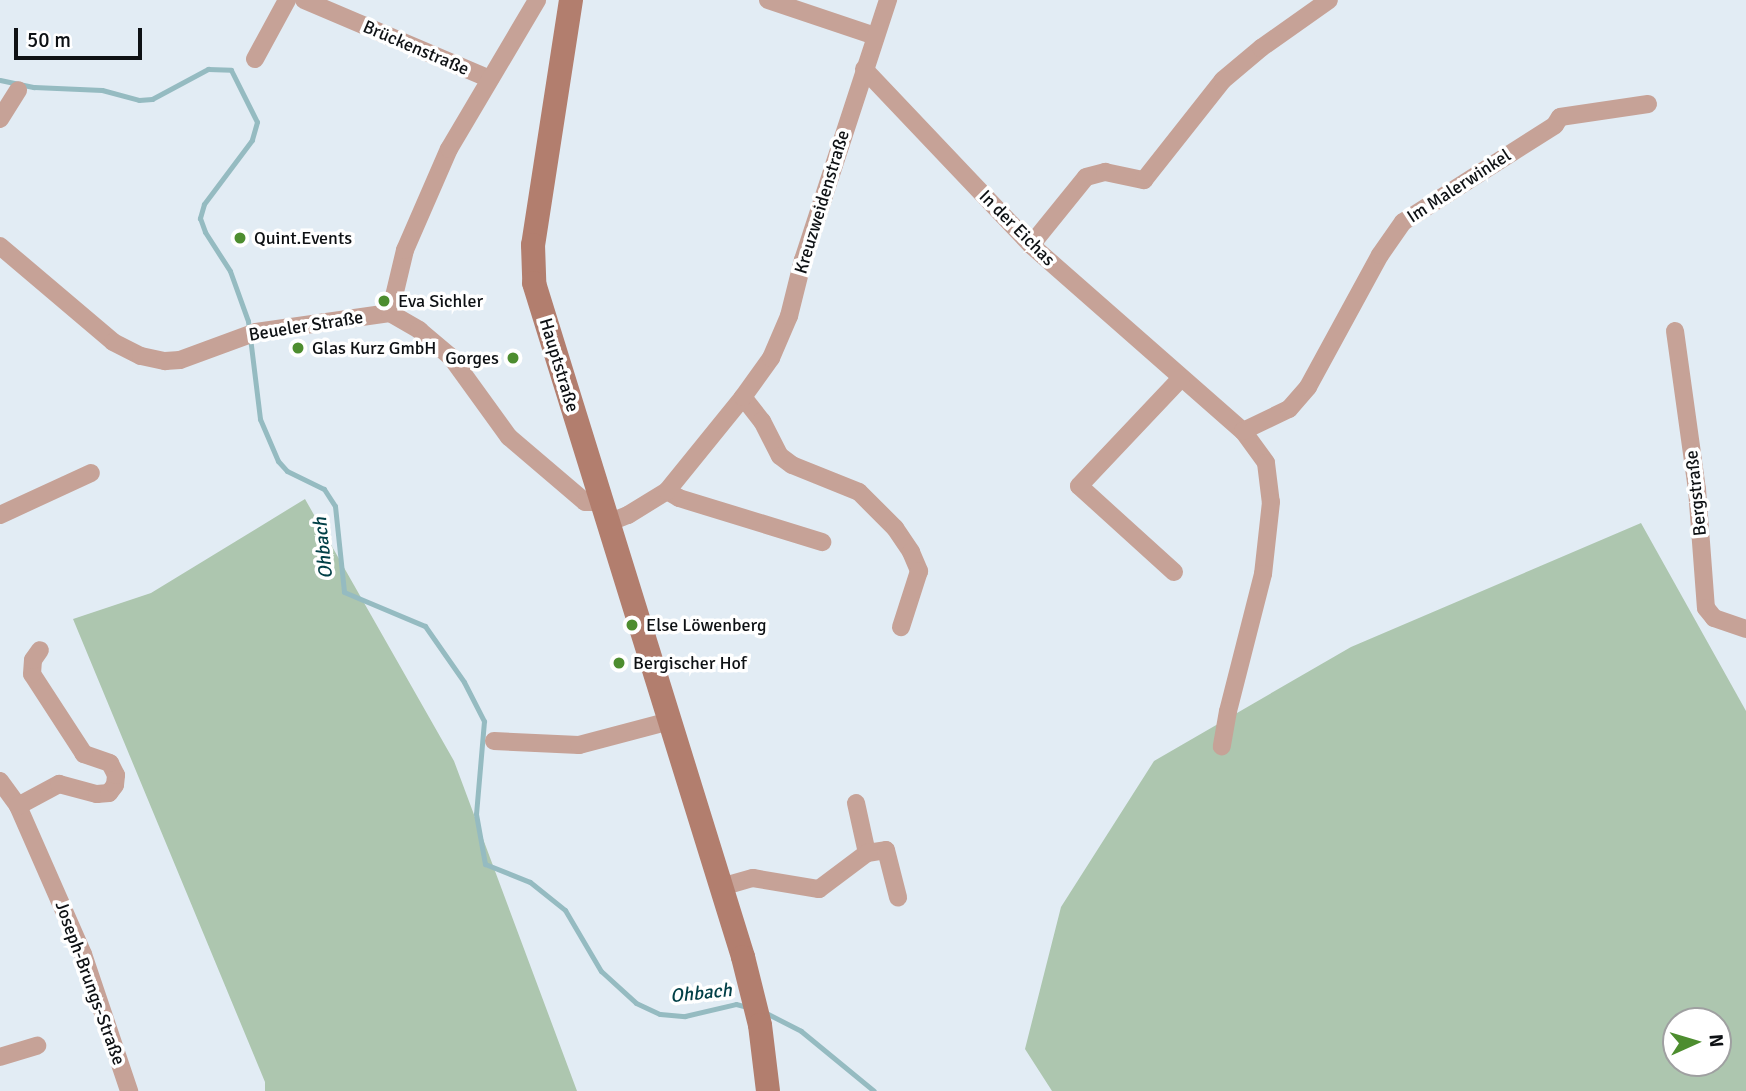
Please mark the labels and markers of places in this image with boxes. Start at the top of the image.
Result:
place label: Quint.Events [254,227,352,249]
marker: Quint.Events [232,230,248,246]
place label: Eva Sichler [398,290,483,312]
marker: Eva Sichler [376,293,392,309]
place label: Glas Kurz GmbH [312,337,436,359]
marker: Glas Kurz GmbH [290,340,306,356]
place label: Gorges [445,347,499,369]
marker: Gorges [505,350,521,366]
place label: Else Löwenberg [646,614,766,636]
marker: Else Löwenberg [624,617,640,633]
place label: Bergischer Hof [633,652,747,674]
marker: Bergischer Hof [611,655,627,671]

